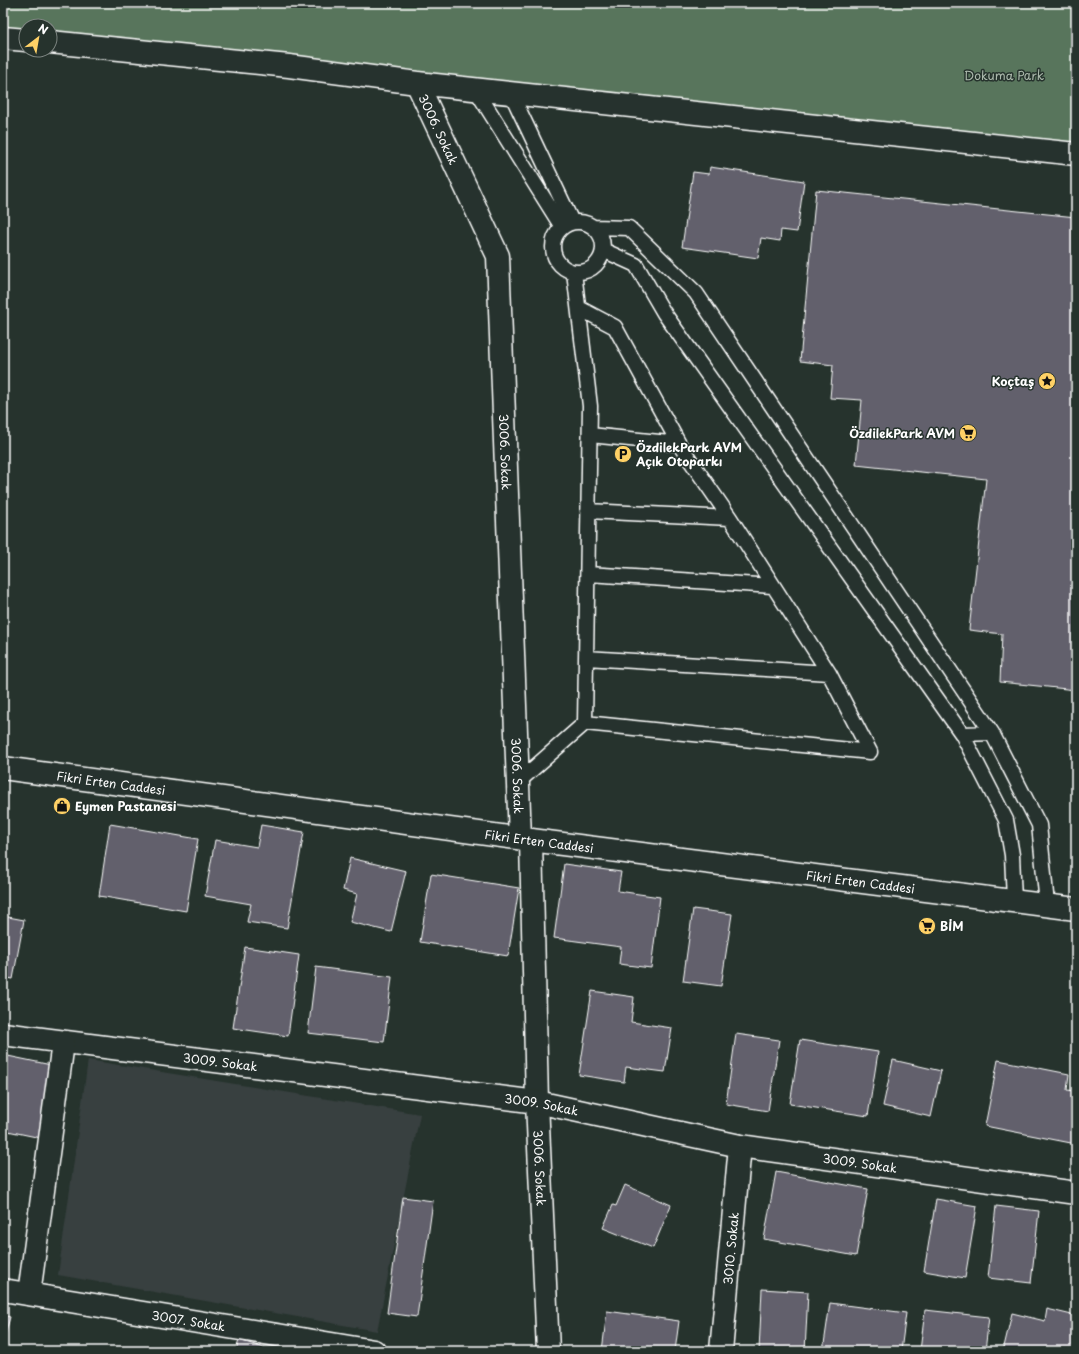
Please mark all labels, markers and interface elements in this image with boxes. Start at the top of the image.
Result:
north arrow [18,18,58,58]
text: N [35,19,52,39]
park label: Dokuma Park [964,66,1044,84]
street label: 3006. Sokak [414,91,463,168]
place icon: Koçtaş [1037,371,1057,391]
place label: Koçtaş [992,372,1034,390]
street label: 3006. Sokak [495,413,516,490]
supermarket icon: ÖzdilekPark AVM [958,423,978,443]
place label: ÖzdilekPark AVM [849,424,955,442]
place label: ÖzdilekPark AVM Açık Otoparkı [635,438,742,470]
parking icon: ÖzdilekPark AVM Açık Otoparkı [613,444,633,464]
street label: 3006. Sokak [507,737,528,814]
street label: Fikri Erten Caddesi [56,766,166,799]
shop icon: Eymen Pastanesi [52,796,72,816]
place label: Eymen Pastanesi [75,797,177,815]
street label: Fikri Erten Caddesi [484,825,594,857]
street label: Fikri Erten Caddesi [805,866,916,898]
supermarket icon: BİM [917,916,937,936]
place label: BİM [940,917,963,935]
street label: 3009. Sokak [182,1048,259,1075]
street label: 3009. Sokak [503,1089,580,1120]
street label: 3006. Sokak [529,1129,551,1206]
street label: 3009. Sokak [821,1149,898,1177]
street label: 3010. Sokak [718,1211,743,1285]
street label: 3007. Sokak [150,1306,227,1335]

